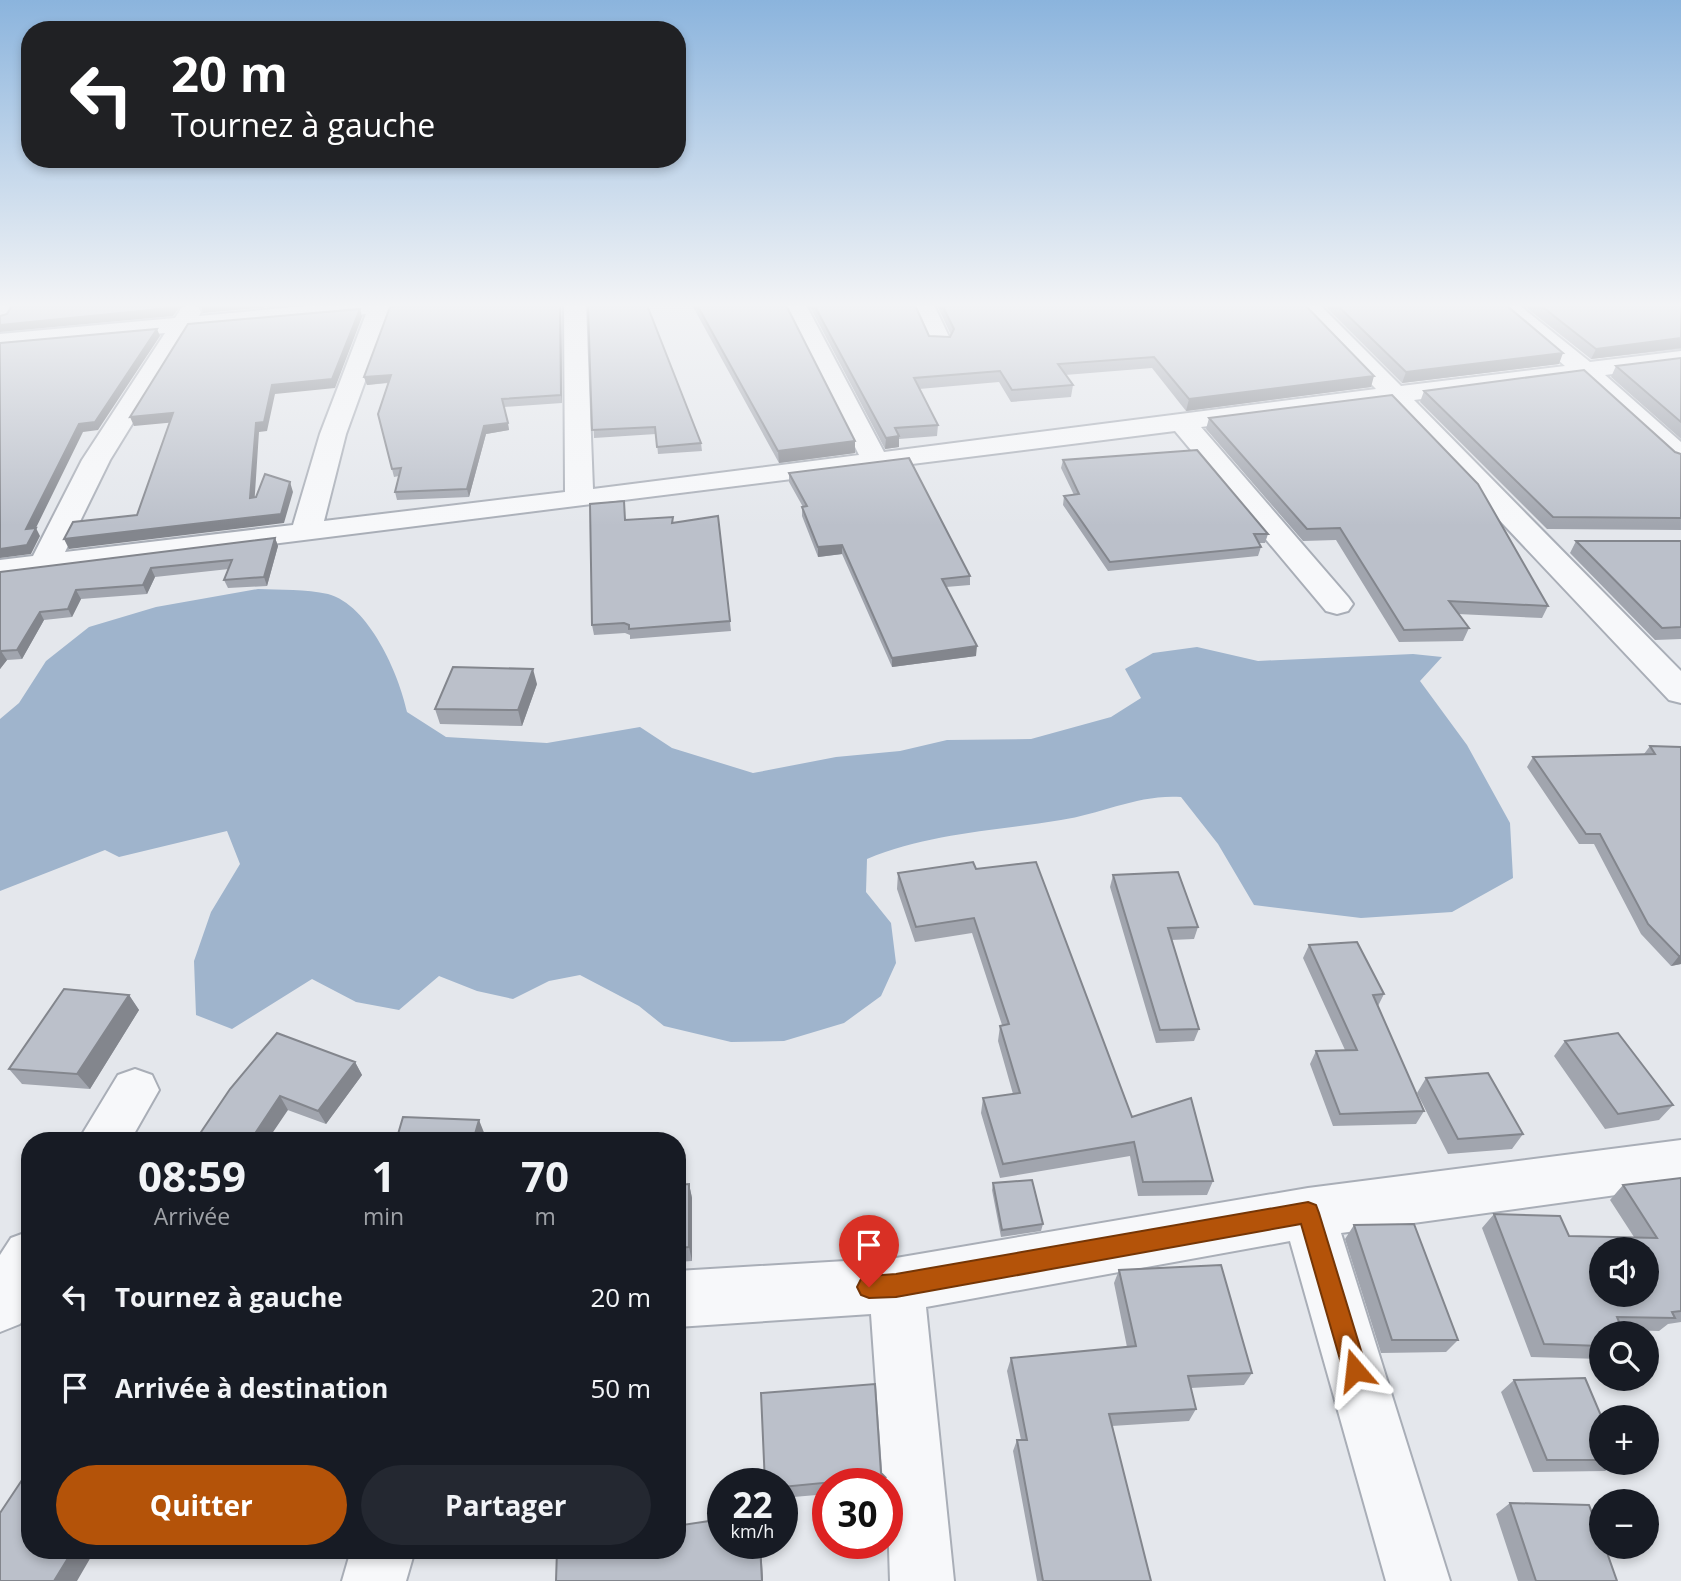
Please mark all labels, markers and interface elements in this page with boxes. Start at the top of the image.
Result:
text: 20 m [171,40,288,106]
icon: left [56,49,147,140]
text: Tournez à gauche [171,103,435,146]
text: 08:59 [138,1147,246,1204]
text: 1 [371,1147,396,1204]
text: 70 [521,1147,569,1204]
text: Arrivée [154,1200,230,1232]
text: min [363,1200,404,1232]
text: m [534,1200,556,1232]
pin [839,1215,899,1287]
icon: arrive [850,1226,888,1264]
map controls [1589,1237,1659,1559]
button: sound [1589,1237,1659,1307]
icon: left [56,1278,94,1316]
text: Tournez à gauche [115,1279,343,1315]
text: 20 m [590,1279,651,1315]
button: search [1589,1321,1659,1391]
position arrow [1318,1333,1392,1407]
icon: arrive [56,1369,94,1407]
text: Arrivée à destination [115,1370,388,1406]
text: 50 m [590,1370,651,1406]
button: + [1589,1405,1659,1475]
button: Quitter [56,1465,347,1545]
button: Partager [361,1465,651,1545]
speed limit sign: 30 [812,1468,903,1559]
text: 22 [732,1481,773,1528]
button: − [1589,1489,1659,1559]
text: km/h [731,1519,774,1543]

